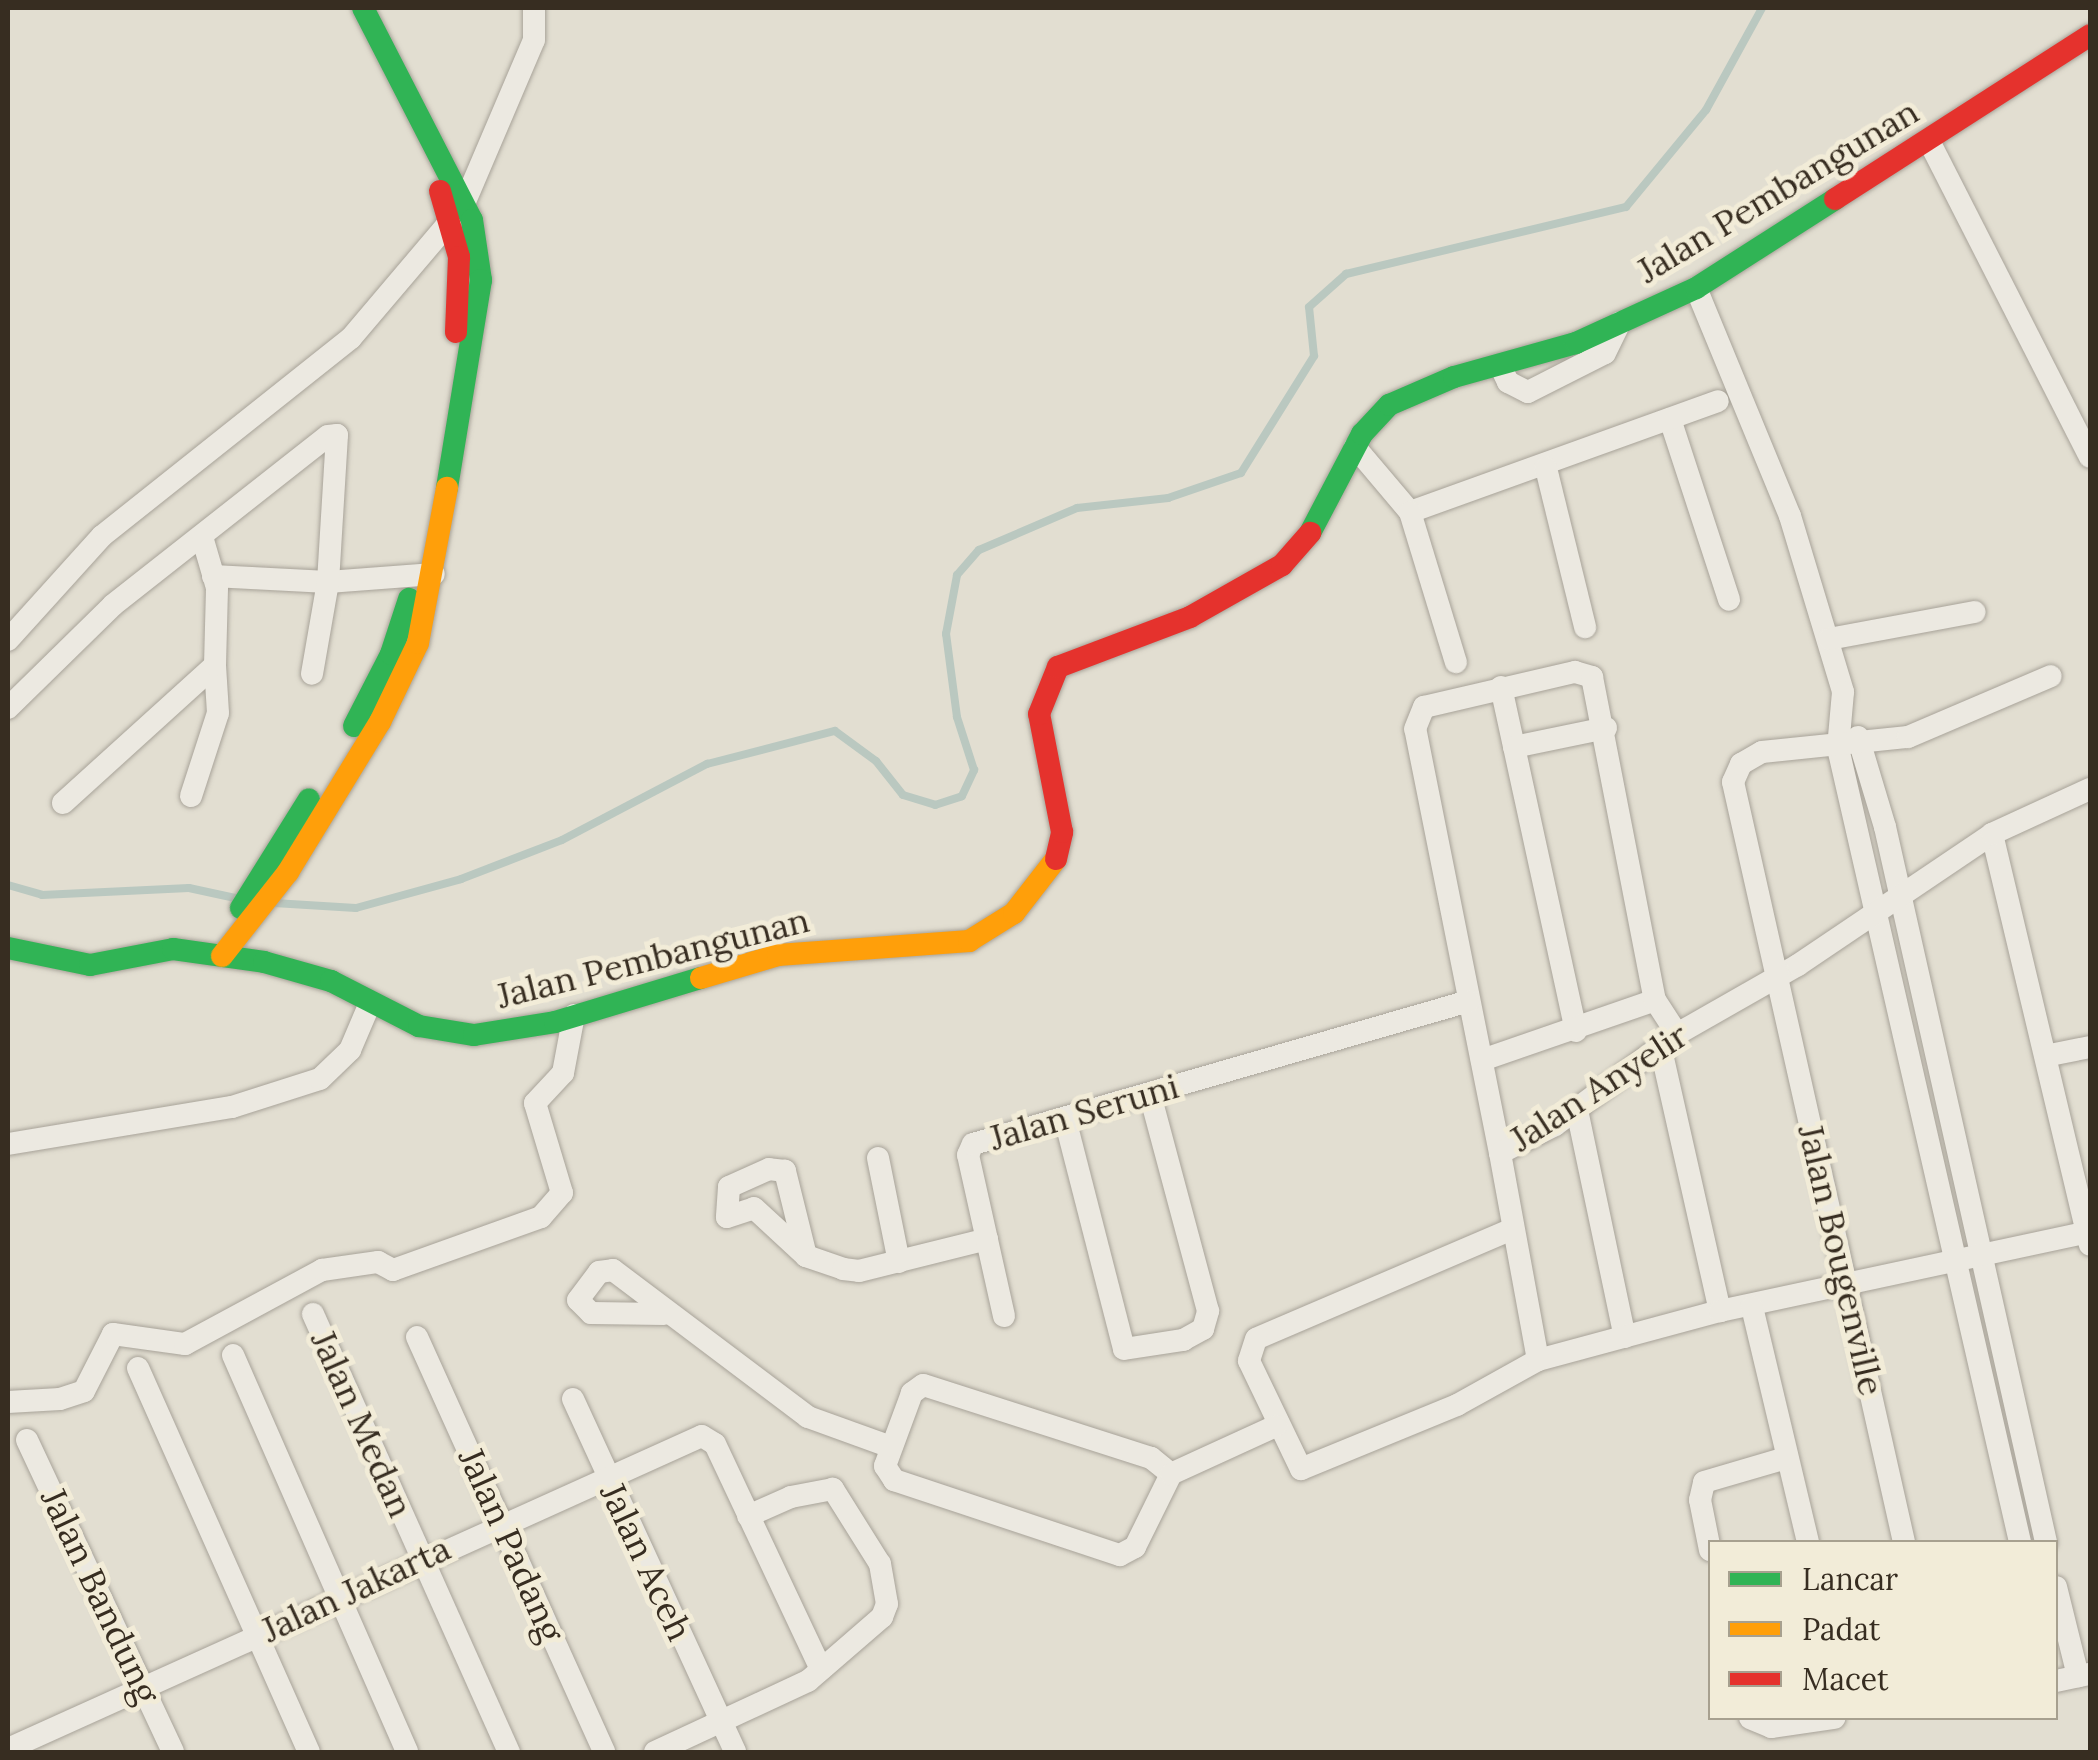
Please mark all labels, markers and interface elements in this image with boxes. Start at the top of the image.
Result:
street label: Jalan Pembangunan [1630,91,1926,291]
street label: Jalan Pembangunan [493,899,813,1017]
street label: Jalan Anyelir [1502,1014,1696,1160]
street label: Jalan Seruni [985,1065,1183,1159]
street label: Jalan Bougenville [1789,1121,1893,1399]
street label: Jalan Medan [302,1324,422,1524]
street label: Jalan Padang [450,1442,572,1648]
street label: Jalan Aceh [591,1477,701,1647]
street label: Jalan Bandung [32,1482,168,1710]
street label: Jalan Jakarta [255,1527,457,1651]
legend [1708,1540,2058,1720]
text: Lancar [1802,1560,1898,1598]
text: Padat [1802,1610,1880,1648]
text: Macet [1802,1660,1889,1698]

